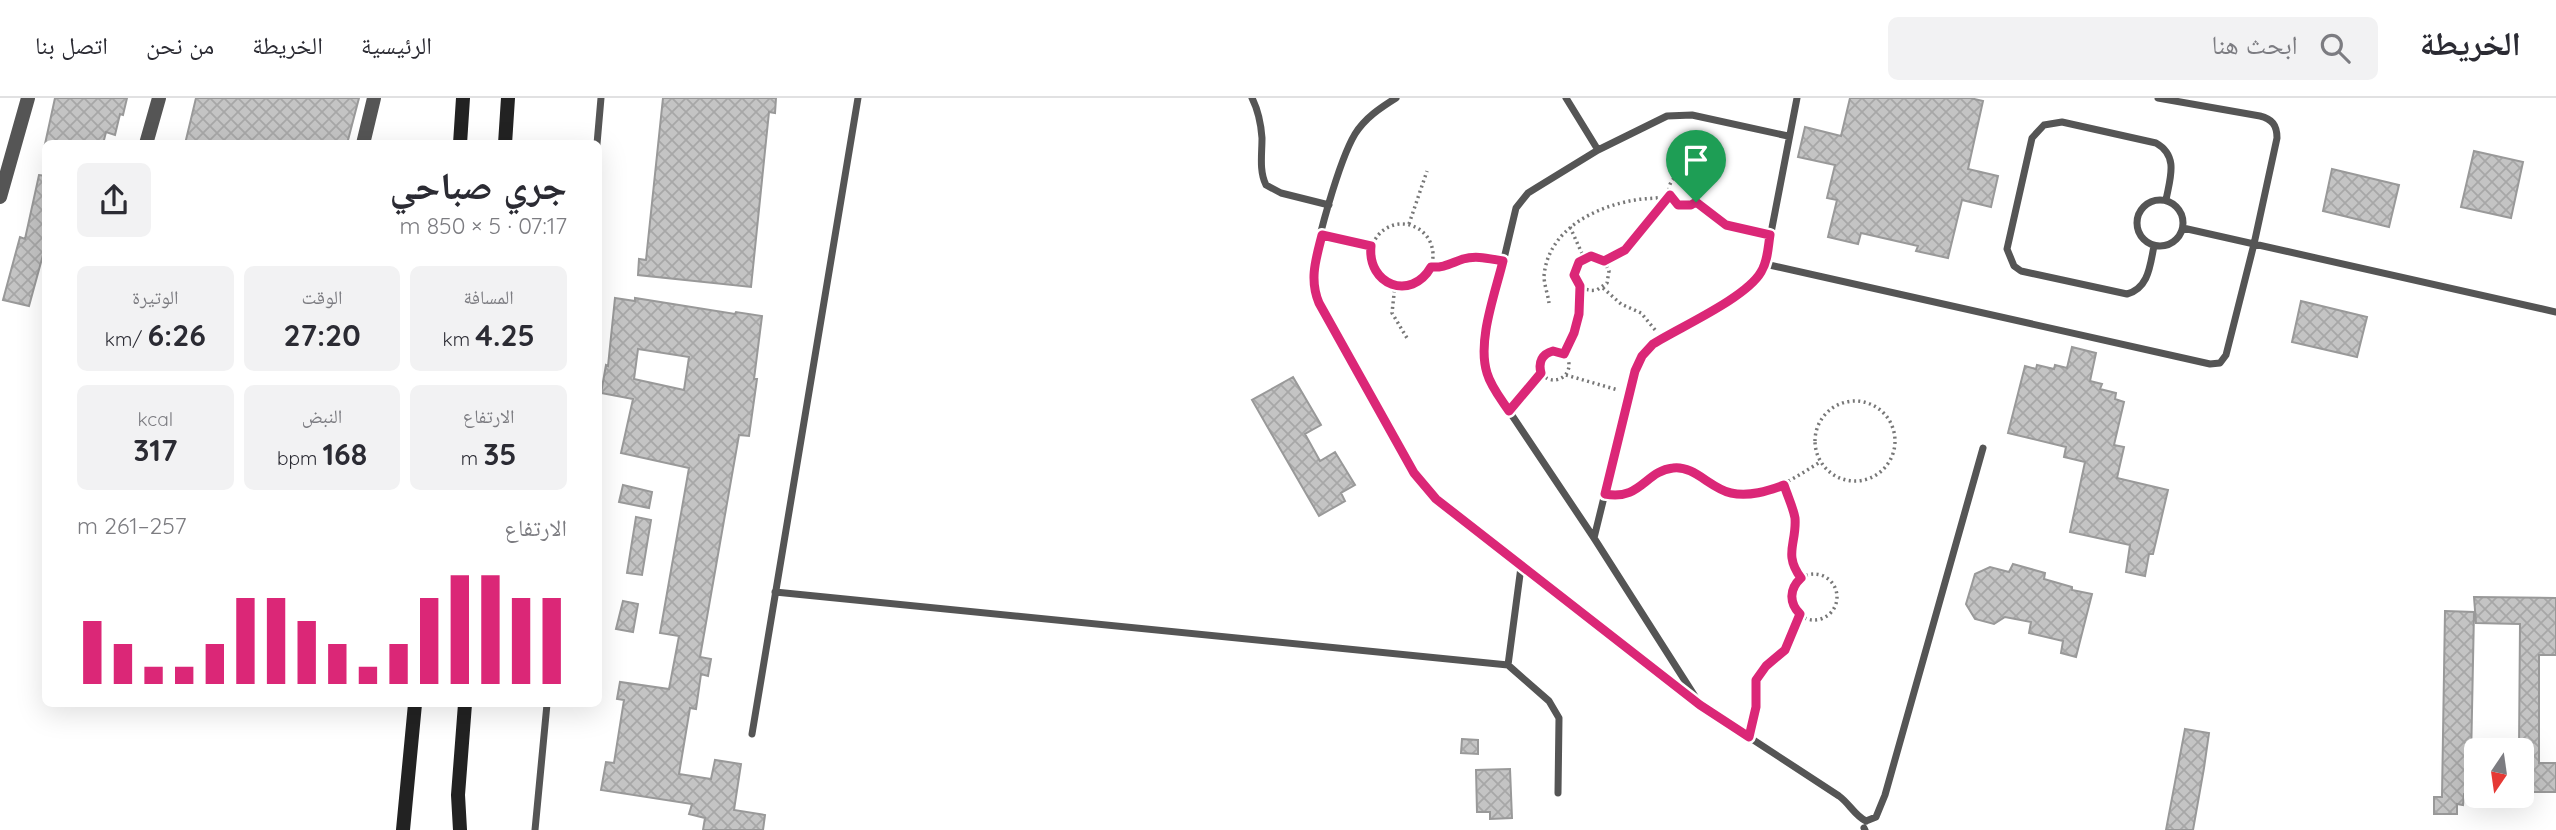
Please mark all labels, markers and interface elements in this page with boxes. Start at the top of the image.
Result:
search box [1888,17,2378,80]
text: الخريطة [2420,22,2521,63]
text: ابحث هنا [2211,28,2298,61]
icon: search [2316,29,2354,67]
text: اتصل بنا [35,30,108,60]
text: من نحن [146,30,214,60]
text: الخريطة [252,30,323,60]
text: الرئيسية [361,30,432,60]
pin [1666,130,1726,202]
icon: arrive [1677,141,1715,179]
text: جري صباحي [389,161,567,209]
button: share [77,163,151,237]
text: 07:17 · 5 × 850 m [399,211,567,240]
text: الوتيرة [132,285,178,309]
text: الوقت [302,285,342,309]
text: المسافة [463,285,514,309]
text: 6:26 [147,316,206,354]
text: 27:20 [283,316,361,354]
text: 4.25 [475,316,535,354]
text: /km [105,327,147,351]
text: km [443,327,475,351]
text: النبض [302,404,342,428]
text: الارتفاع [463,404,515,428]
text: kcal [138,407,173,431]
text: 317 [133,431,177,469]
text: 168 [322,435,367,473]
text: 35 [483,435,517,473]
text: bpm [277,446,322,470]
text: m [461,446,483,470]
text: 257–261 m [77,511,187,540]
text: الارتفاع [504,513,567,542]
north arrow [2464,738,2534,808]
map controls [2464,738,2534,808]

